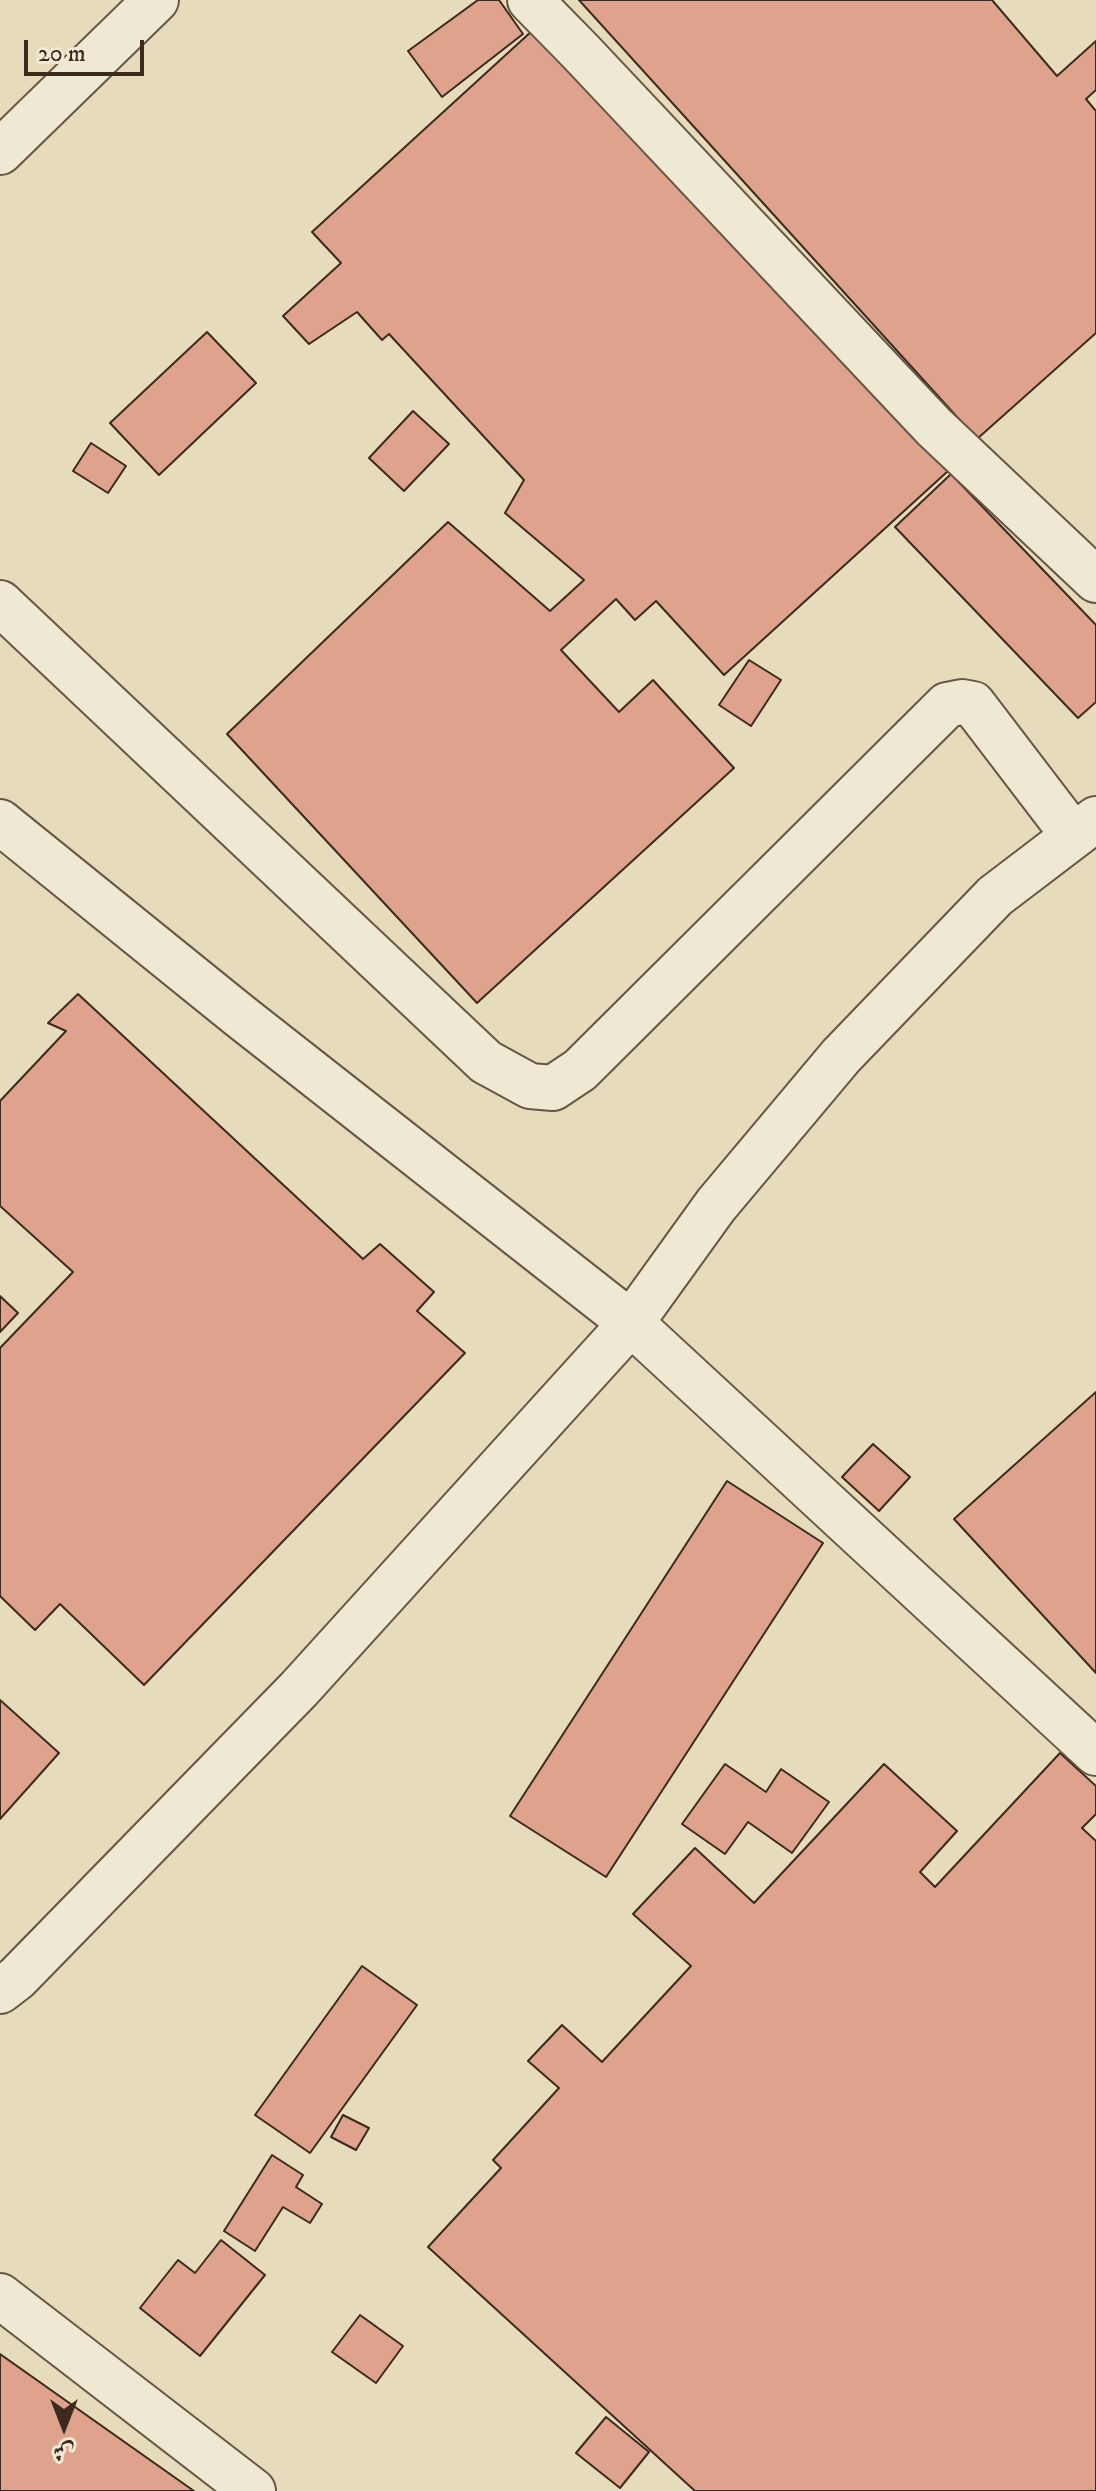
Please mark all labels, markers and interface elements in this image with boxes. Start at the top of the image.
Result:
scale bar [28,24,148,74]
text: 20 m [38,39,86,69]
north arrow [24,2387,104,2467]
text: ش [53,2438,75,2465]

